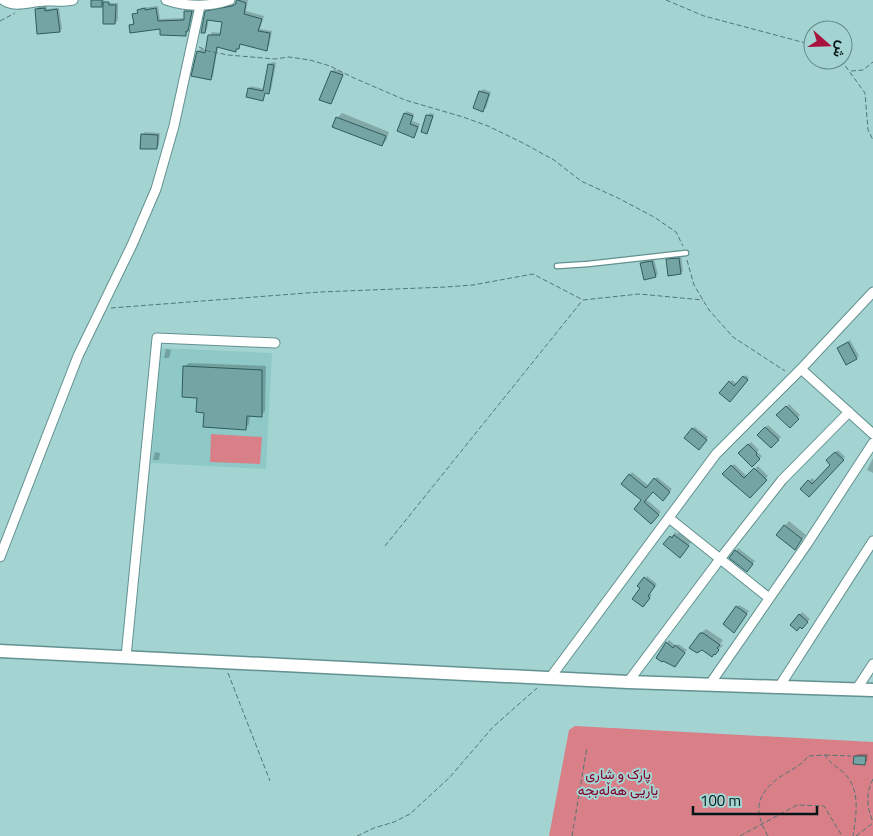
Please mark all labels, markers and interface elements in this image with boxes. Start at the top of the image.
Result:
north arrow [803,20,853,70]
text: ش [828,38,853,61]
park label: پارک و شاری یاریی ھەڵەبجە [578,763,658,800]
scale bar [693,784,817,816]
text: 100 m [700,789,741,812]

